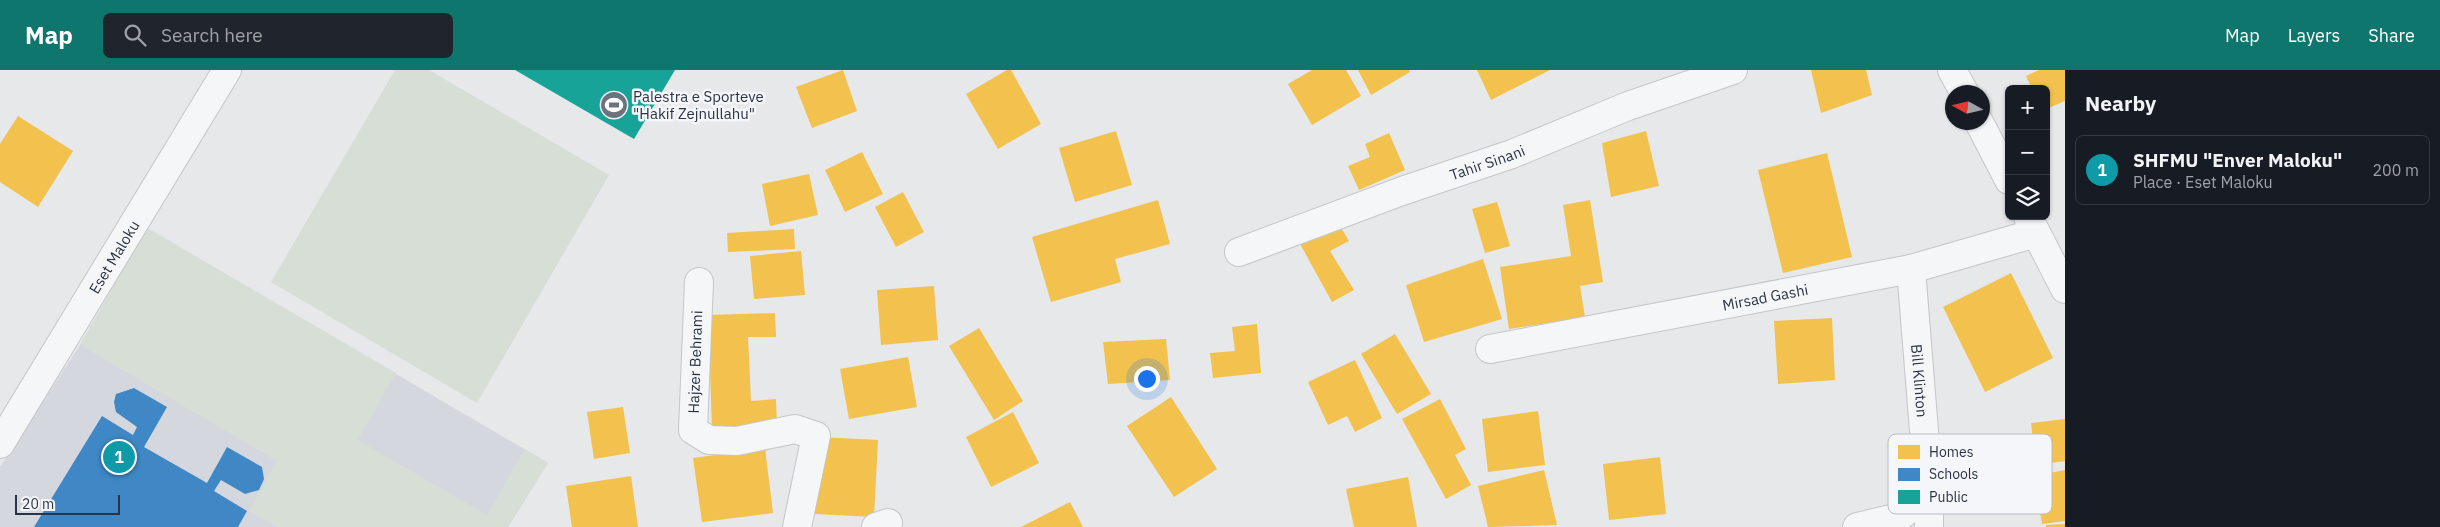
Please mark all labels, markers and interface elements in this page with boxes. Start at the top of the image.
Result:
search box [103,13,453,58]
text: Map [25,19,73,51]
icon: search [121,21,149,49]
text: Search here [161,23,263,47]
text: Map [2225,24,2260,47]
text: Layers [2288,24,2340,47]
text: Share [2368,24,2415,47]
north arrow [1945,85,1990,130]
map controls [2005,85,2050,220]
button: + [2005,85,2050,130]
place label: Palestra e Sporteve "Hakif Zejnullahu" [633,87,764,123]
text: Nearby [2085,89,2156,117]
sports icon: Palestra e Sporteve "Hakif Zejnullahu" [599,90,629,120]
button: − [2005,130,2050,175]
street label: Tahir Sinani [1447,140,1528,184]
text: SHFMU "Enver Maloku" [2133,148,2342,172]
text: 1 [2097,160,2107,180]
text: 200 m [2372,160,2419,180]
text: Place · Eset Maloku [2133,172,2273,192]
button: layers [2005,175,2050,220]
street label: Eset Maloku [84,217,143,297]
street label: Mirsad Gashi [1721,279,1810,314]
street label: Hajzer Behrami [684,310,706,414]
street label: Bill Klinton [1908,343,1932,418]
your location [1134,366,1160,392]
legend [1888,434,2052,514]
pin: 1 [103,438,135,476]
text: Homes [1929,443,1974,461]
text: Schools [1929,465,1979,483]
text: Public [1929,488,1968,506]
scale bar [15,492,120,515]
text: 20 m [22,495,54,513]

